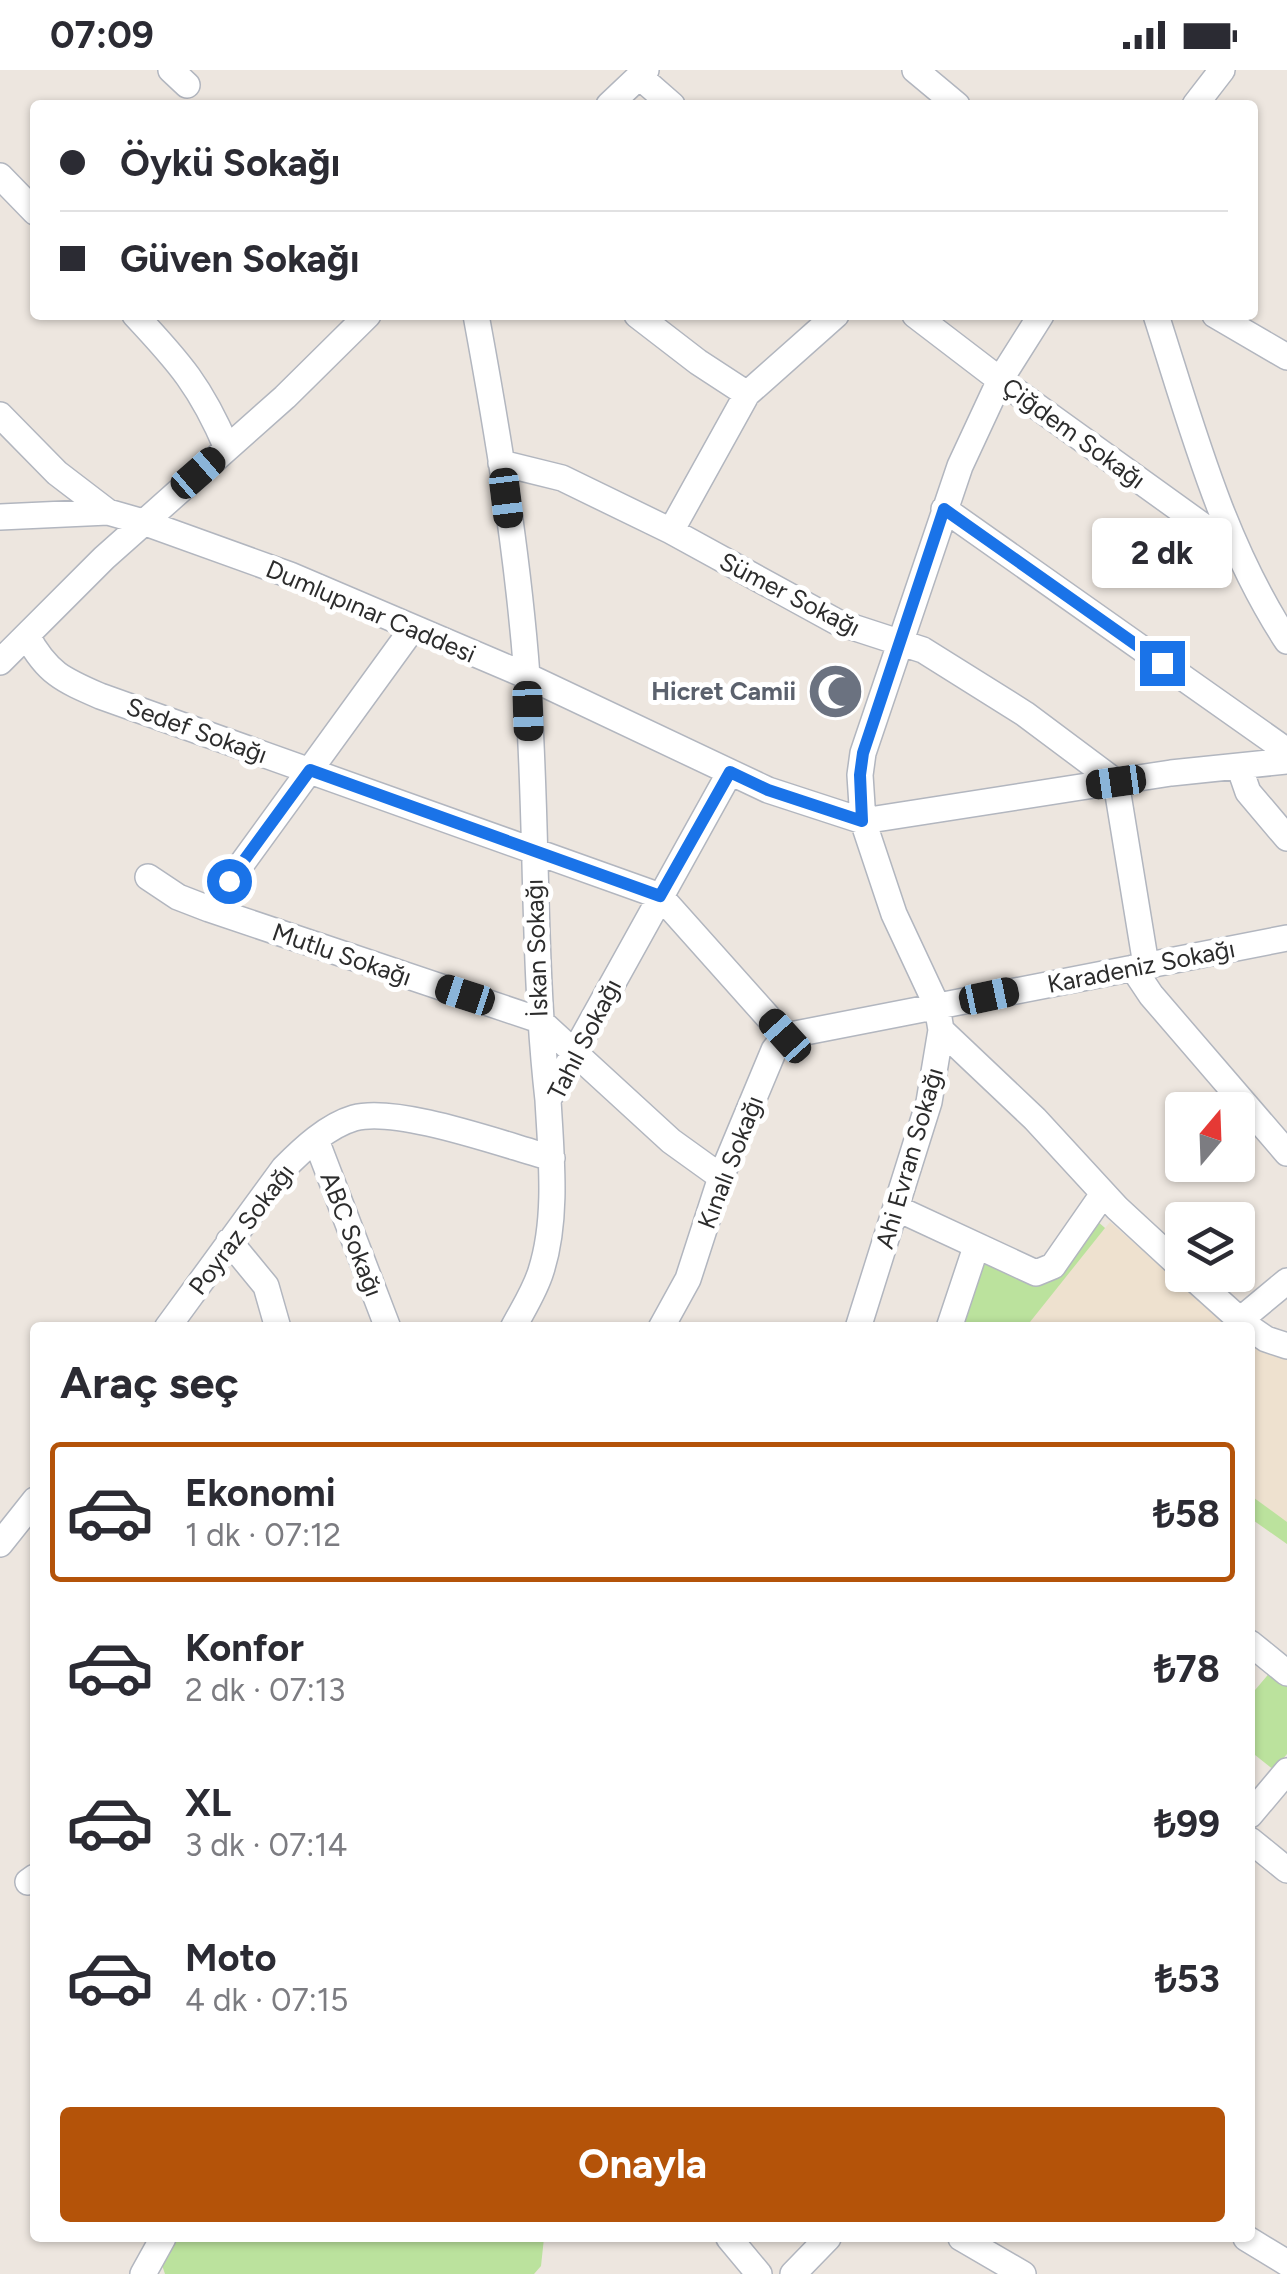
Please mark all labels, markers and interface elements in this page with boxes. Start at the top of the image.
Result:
text: 07:09 [50,12,154,58]
text: Öykü Sokağı [120,140,341,186]
text: Güven Sokağı [120,236,360,282]
street label: Çiğdem Sokağı [997,371,1151,495]
car [166,442,230,504]
car [487,466,525,530]
callout: 2 dk [1092,518,1232,588]
text: 2 dk [1131,534,1193,572]
street label: Sümer Sokağı [715,546,865,642]
street label: Dumlupınar Caddesi [262,553,480,669]
route end [1140,641,1185,686]
mosque icon: Hicret Camii [805,661,865,721]
place label: Hicret Camii [651,676,796,706]
car [512,680,544,742]
street label: Sedef Sokağı [123,691,271,769]
car [1084,763,1148,801]
route start [207,859,252,904]
street label: İskan Sokağı [519,878,553,1018]
street label: Mutlu Sokağı [269,916,415,992]
street label: Karadeniz Sokağı [1045,933,1237,999]
car [432,971,498,1019]
street label: Tahıl Sokağı [541,974,627,1104]
car [957,975,1021,1017]
car [754,1004,816,1068]
street label: Ahi Evran Sokağı [869,1064,949,1252]
street label: Kınalı Sokağı [691,1091,769,1233]
north arrow [1165,1092,1255,1182]
map controls [1165,1092,1255,1292]
street label: Poyraz Sokağı [182,1158,300,1300]
street label: ABC Sokağı [314,1167,390,1301]
button: layers [1165,1202,1255,1292]
text: Araç seç [60,1355,239,1409]
icon: car [65,1467,155,1557]
text: Ekonomi [185,1470,336,1516]
text: ₺58 [1153,1491,1220,1537]
text: 1 dk · 07:12 [185,1516,341,1554]
icon: car [65,1622,155,1712]
text: Konfor [185,1625,304,1671]
text: ₺78 [1154,1646,1220,1692]
text: 2 dk · 07:13 [185,1671,345,1709]
icon: car [65,1777,155,1867]
text: XL [185,1780,231,1826]
text: ₺99 [1154,1801,1220,1847]
text: 3 dk · 07:14 [185,1826,347,1864]
icon: car [65,1932,155,2022]
text: Moto [185,1935,277,1981]
text: ₺53 [1155,1956,1220,2002]
text: 4 dk · 07:15 [185,1981,348,2019]
button: Onayla [60,2107,1225,2222]

